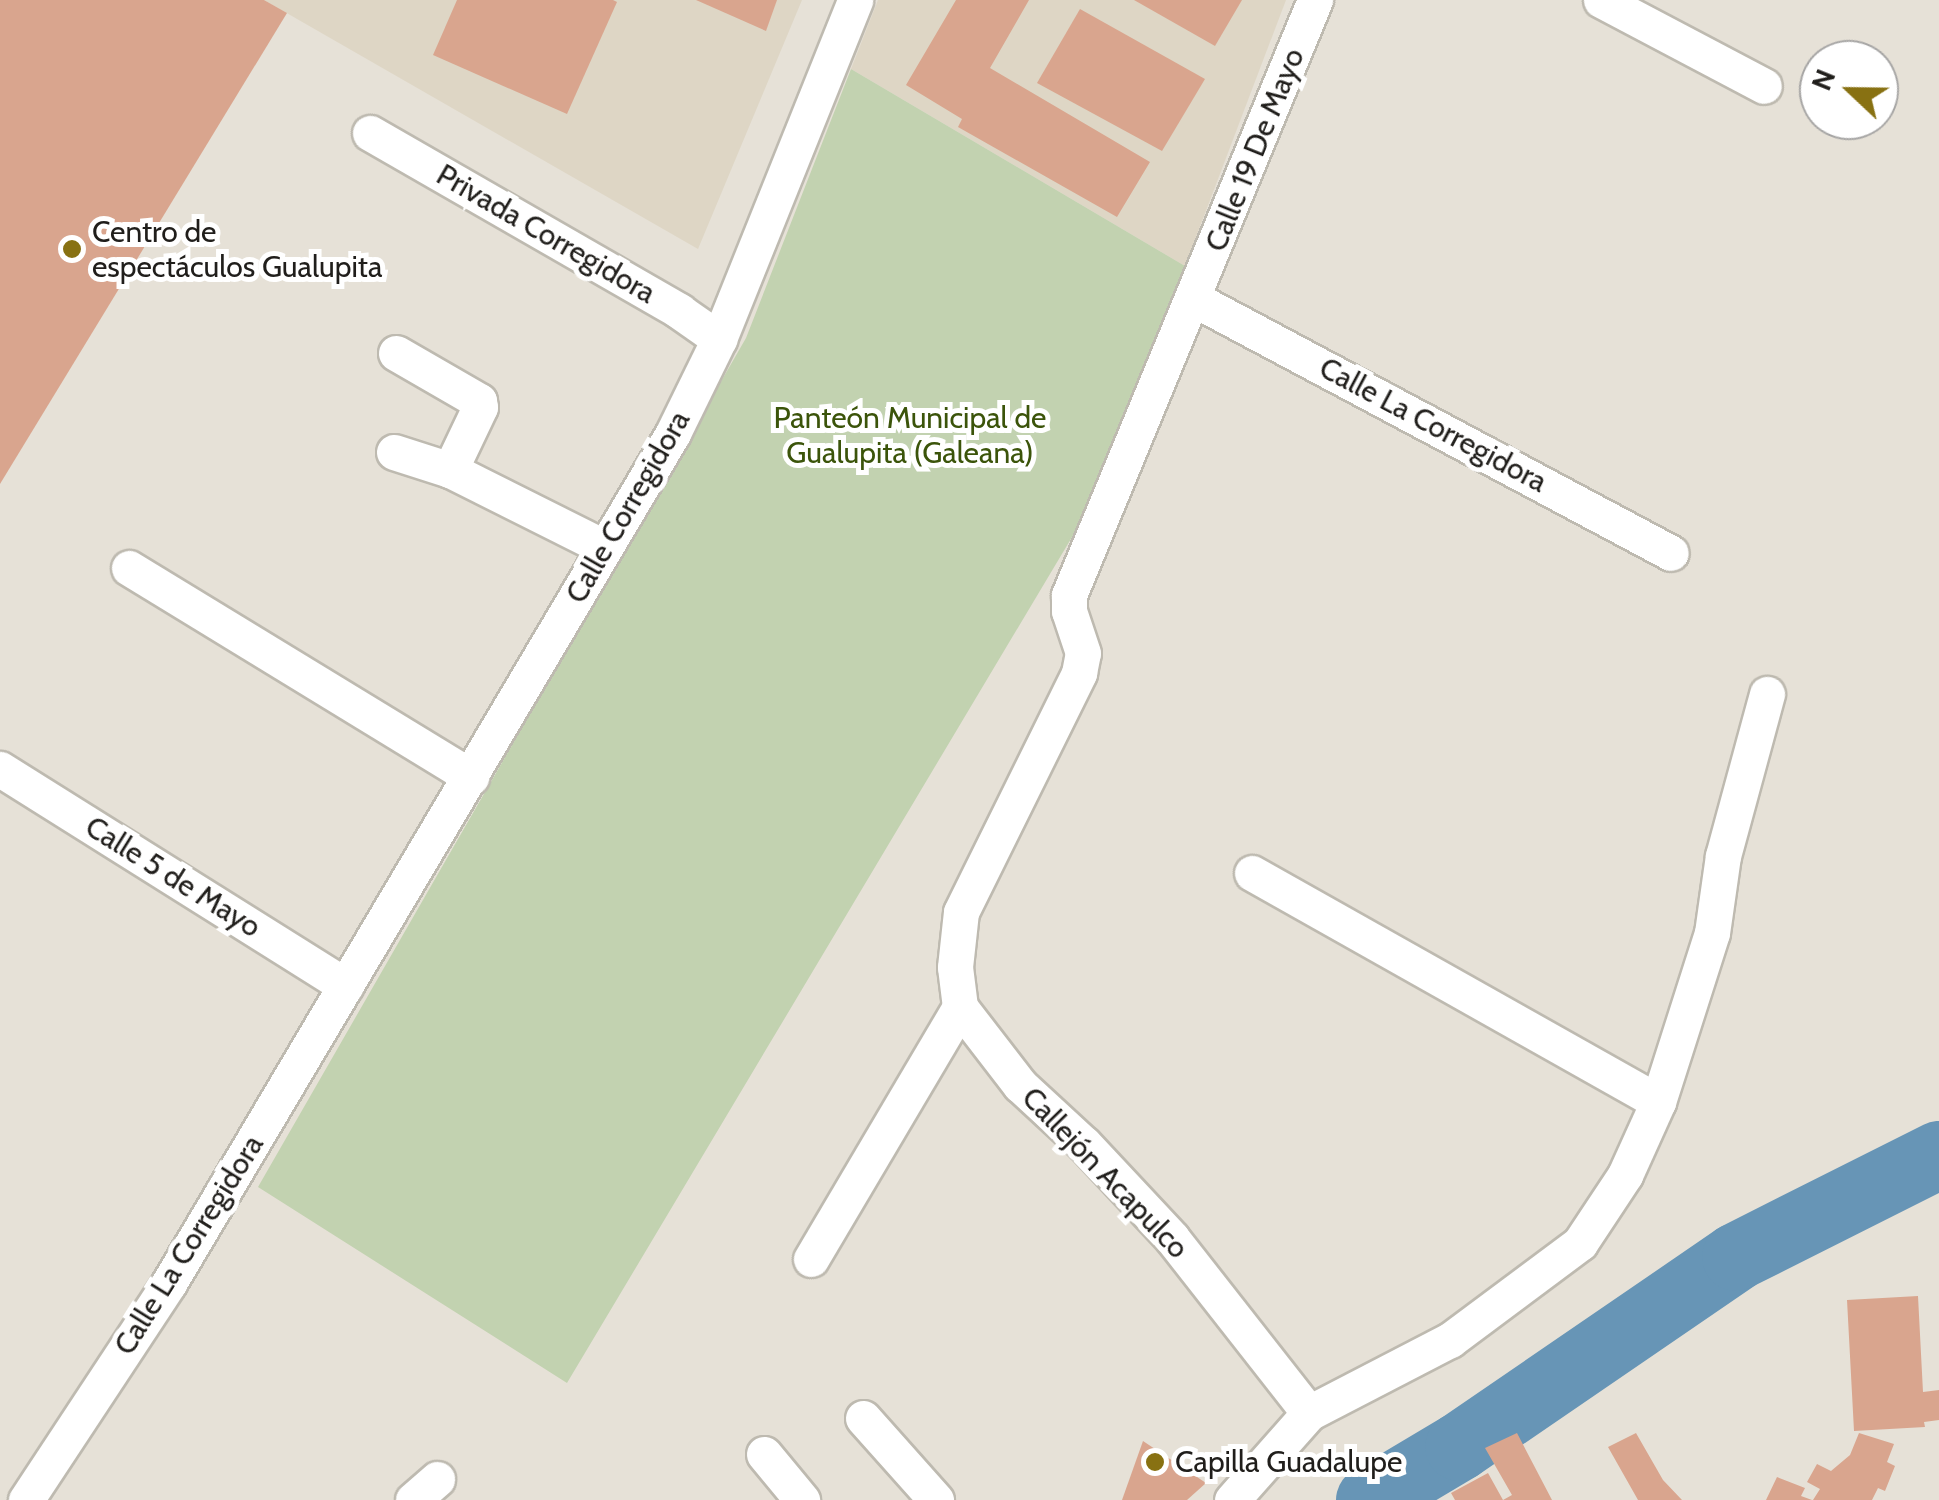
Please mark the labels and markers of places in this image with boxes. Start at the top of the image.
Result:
place label: Centro de espectáculos Gualupita [92,214,382,284]
marker: Centro de espectáculos Gualupita [61,238,83,260]
place label: Capilla Guadalupe [1175,1444,1402,1480]
marker: Capilla Guadalupe [1144,1451,1166,1473]

